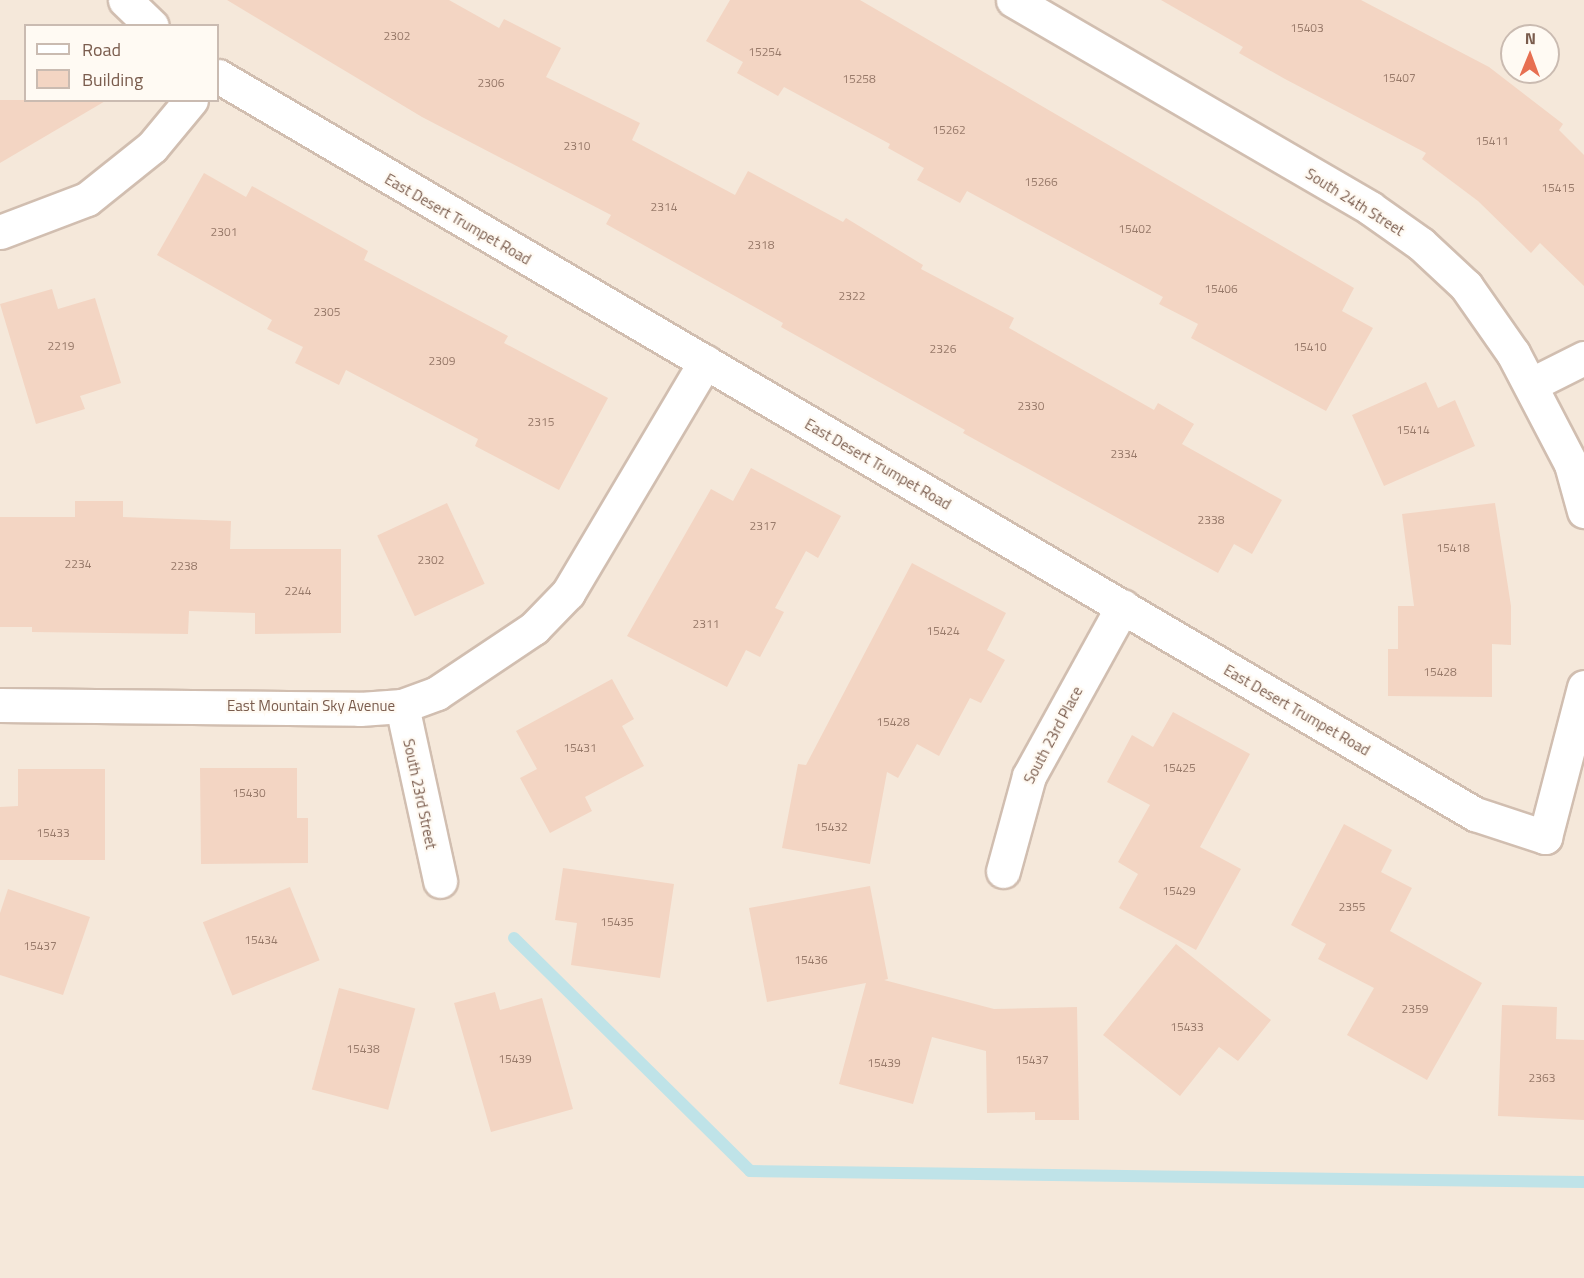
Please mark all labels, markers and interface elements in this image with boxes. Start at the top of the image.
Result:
house number: 15403 [1290,21,1324,35]
legend [24,24,219,102]
north arrow [1500,24,1560,84]
text: N [1525,26,1536,50]
house number: 2302 [384,29,410,43]
text: Road [82,36,121,63]
house number: 15254 [748,45,782,59]
text: Building [82,66,143,93]
house number: 15407 [1382,71,1416,85]
house number: 15258 [842,72,876,86]
house number: 2306 [478,76,504,90]
house number: 15262 [932,123,966,137]
house number: 15411 [1475,134,1509,148]
house number: 2310 [564,139,590,153]
street label: South 24th Street [1302,165,1408,239]
street label: East Desert Trumpet Road [382,170,534,268]
house number: 15266 [1024,175,1058,189]
house number: 15415 [1541,181,1575,195]
house number: 2314 [651,200,677,214]
house number: 15402 [1118,222,1152,236]
house number: 2301 [211,225,237,239]
house number: 2318 [748,238,774,252]
house number: 15406 [1204,282,1238,296]
house number: 2322 [839,289,865,303]
house number: 2305 [314,305,340,319]
house number: 2219 [48,339,74,353]
house number: 15410 [1293,340,1327,354]
house number: 2326 [930,342,956,356]
house number: 2309 [429,354,455,368]
house number: 2330 [1018,399,1044,413]
house number: 2315 [528,415,554,429]
street label: East Desert Trumpet Road [802,415,954,513]
house number: 15414 [1396,423,1430,437]
house number: 2334 [1111,447,1137,461]
house number: 2338 [1198,513,1224,527]
house number: 2317 [750,519,776,533]
house number: 15418 [1436,541,1470,555]
house number: 2302 [418,553,444,567]
house number: 2234 [65,557,91,571]
house number: 2238 [171,559,197,573]
house number: 2244 [285,584,311,598]
house number: 2311 [693,617,719,631]
house number: 15424 [926,624,960,638]
street label: East Desert Trumpet Road [1221,661,1373,759]
house number: 15428 [1423,665,1457,679]
street label: South 23rd Place [1020,683,1086,787]
street label: East Mountain Sky Avenue [227,697,395,715]
house number: 15428 [876,715,910,729]
street label: South 23rd Street [400,737,440,851]
house number: 15431 [563,741,597,755]
house number: 15425 [1162,761,1196,775]
house number: 15430 [232,786,266,800]
house number: 15432 [814,820,848,834]
house number: 15433 [36,826,70,840]
house number: 15429 [1162,884,1196,898]
house number: 2355 [1339,900,1365,914]
house number: 15435 [600,915,634,929]
house number: 15434 [244,933,278,947]
house number: 15437 [23,939,57,953]
house number: 15436 [794,953,828,967]
house number: 2359 [1402,1002,1428,1016]
house number: 15433 [1170,1020,1204,1034]
house number: 15438 [346,1042,380,1056]
house number: 15439 [498,1052,532,1066]
house number: 15437 [1015,1053,1049,1067]
house number: 15439 [867,1056,901,1070]
house number: 2363 [1529,1071,1555,1085]

